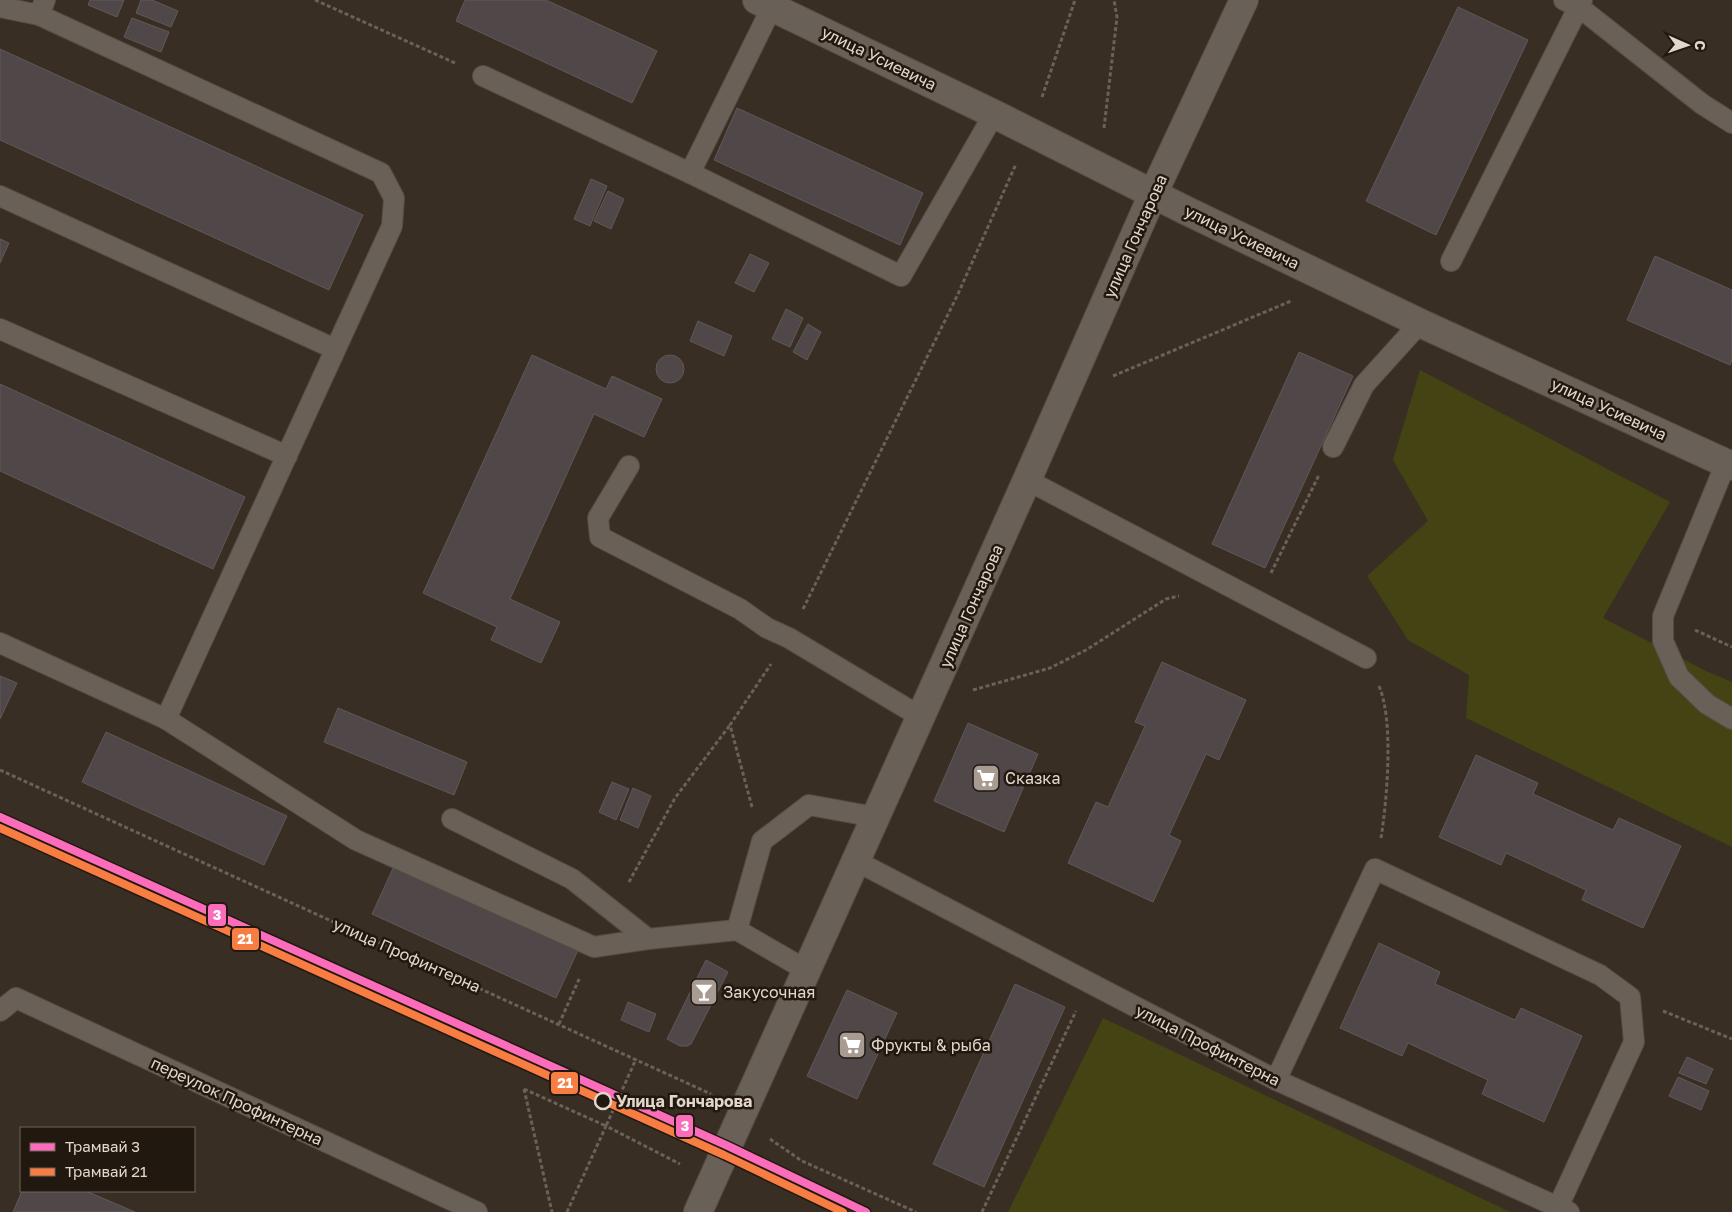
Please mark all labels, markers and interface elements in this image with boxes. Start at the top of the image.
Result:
north arrow [1662,20,1712,70]
street label: улица Усиевича [818,22,940,94]
text: С [1692,40,1709,51]
street label: улица Гончарова [1099,171,1171,301]
street label: улица Усиевича [1181,201,1303,273]
street label: улица Усиевича [1548,373,1670,445]
street label: улица Гончарова [935,541,1007,671]
supermarket icon: Сказка [971,763,1001,793]
place label: Сказка [1005,768,1060,788]
line badge: 3 [207,903,227,927]
text: 3 [213,906,221,923]
street label: улица Профинтерна [330,913,484,997]
line badge: 21 [231,927,260,951]
text: 21 [237,930,253,947]
bar icon: Закусочная [689,977,719,1007]
place label: Закусочная [723,982,815,1002]
street label: улица Профинтерна [1132,1000,1284,1090]
supermarket icon: Фрукты & рыба [837,1030,867,1060]
place label: Фрукты & рыба [871,1035,991,1055]
street label: переулок Профинтерна [148,1052,326,1150]
line badge: 21 [550,1071,579,1095]
text: 21 [557,1074,573,1091]
place label: Улица Гончарова [616,1091,752,1111]
marker: Улица Гончарова [594,1092,612,1110]
line badge: 3 [675,1114,694,1138]
text: 3 [681,1117,689,1134]
legend [20,1127,195,1192]
text: Трамвай 3 [65,1137,140,1155]
text: Трамвай 21 [65,1162,147,1180]

